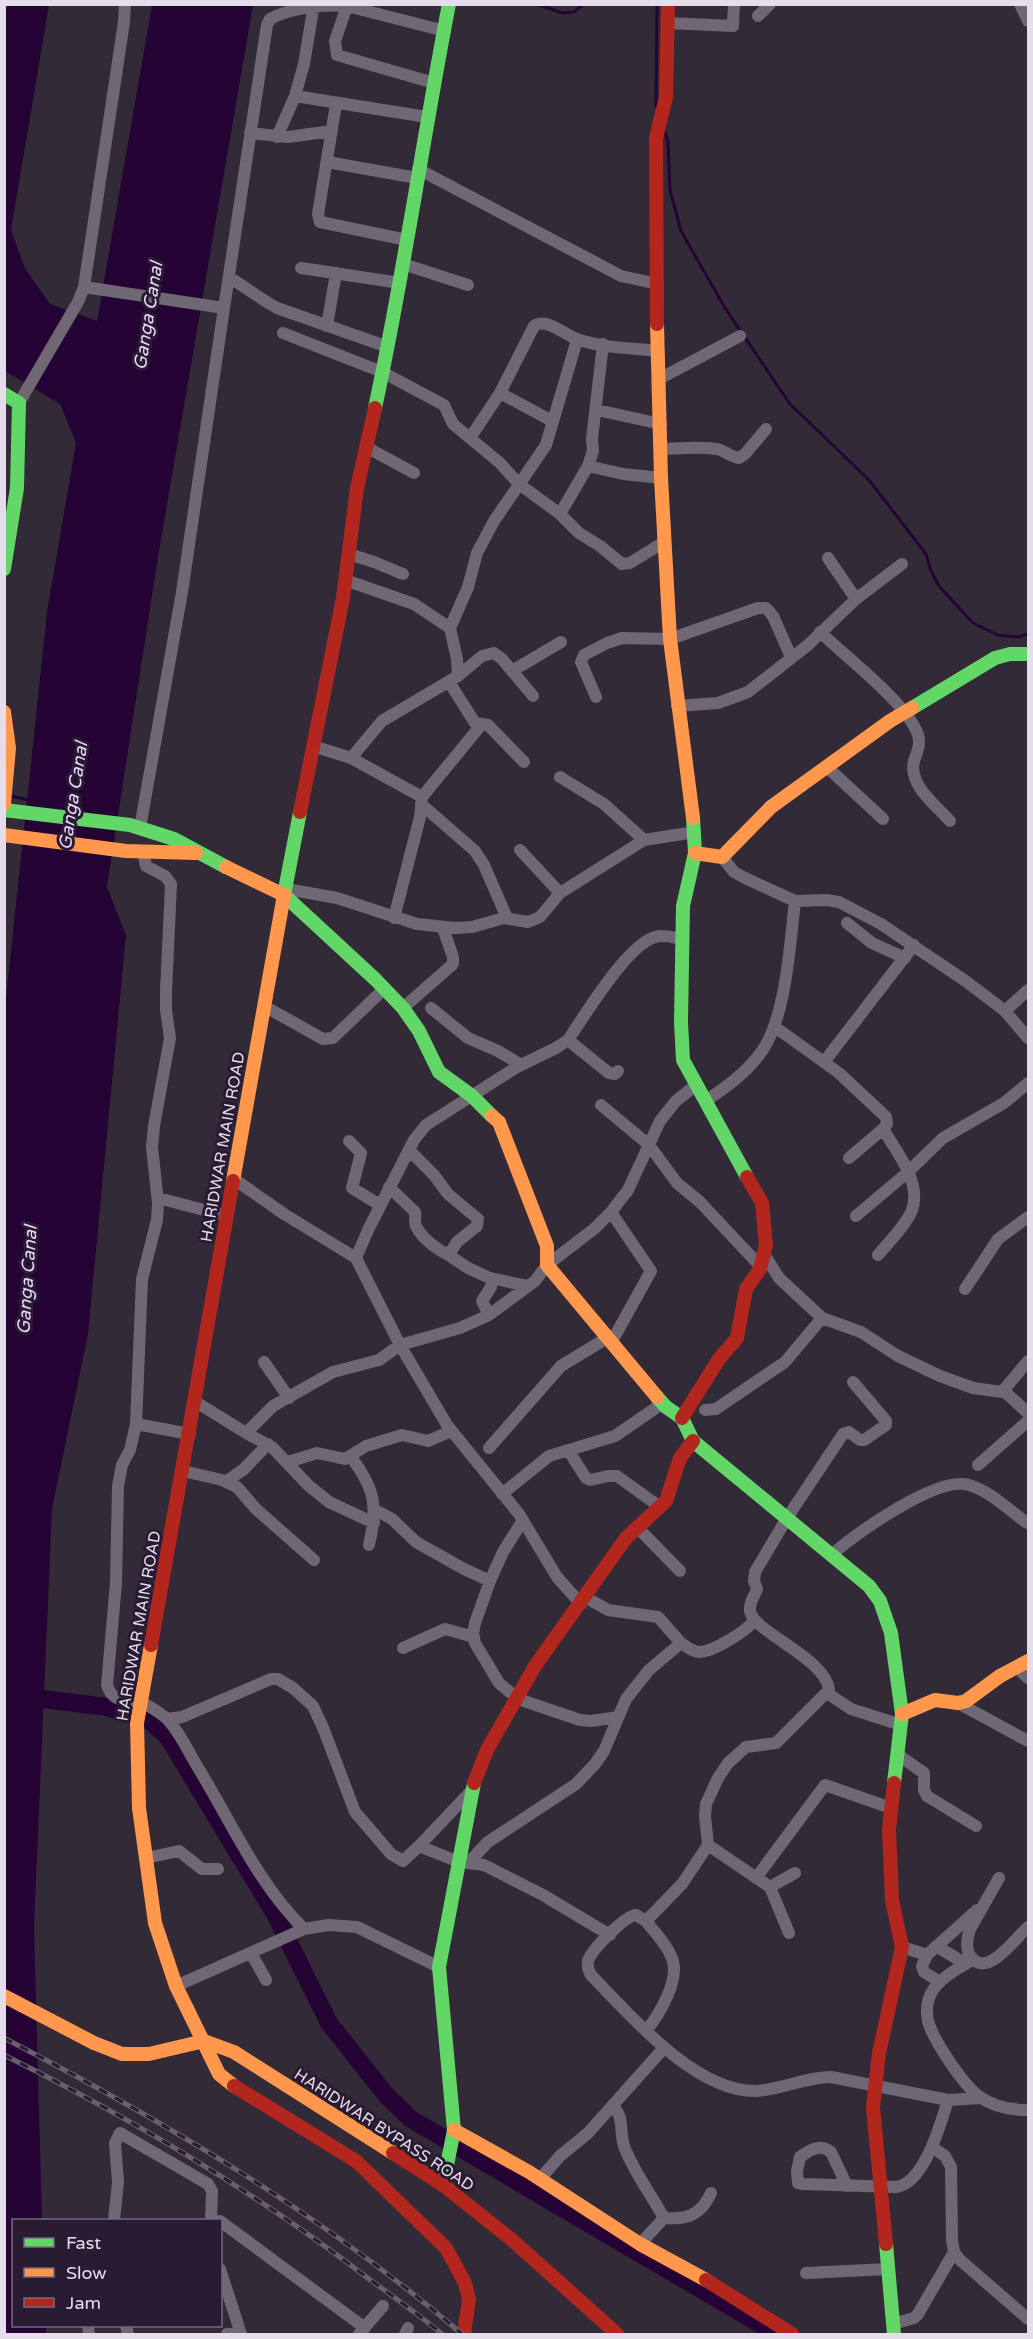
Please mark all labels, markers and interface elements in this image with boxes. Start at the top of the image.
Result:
water label: Ganga Canal [129,258,168,372]
water label: Ganga Canal [54,738,93,852]
street label: HARIDWAR MAIN ROAD [196,1050,250,1244]
water label: Ganga Canal [12,1222,42,1335]
street label: HARIDWAR MAIN ROAD [112,1529,166,1723]
street label: HARIDWAR BYPASS ROAD [290,2064,478,2196]
legend [12,2219,222,2327]
text: Fast [66,2232,101,2254]
text: Slow [66,2262,107,2284]
text: Jam [66,2292,101,2314]

